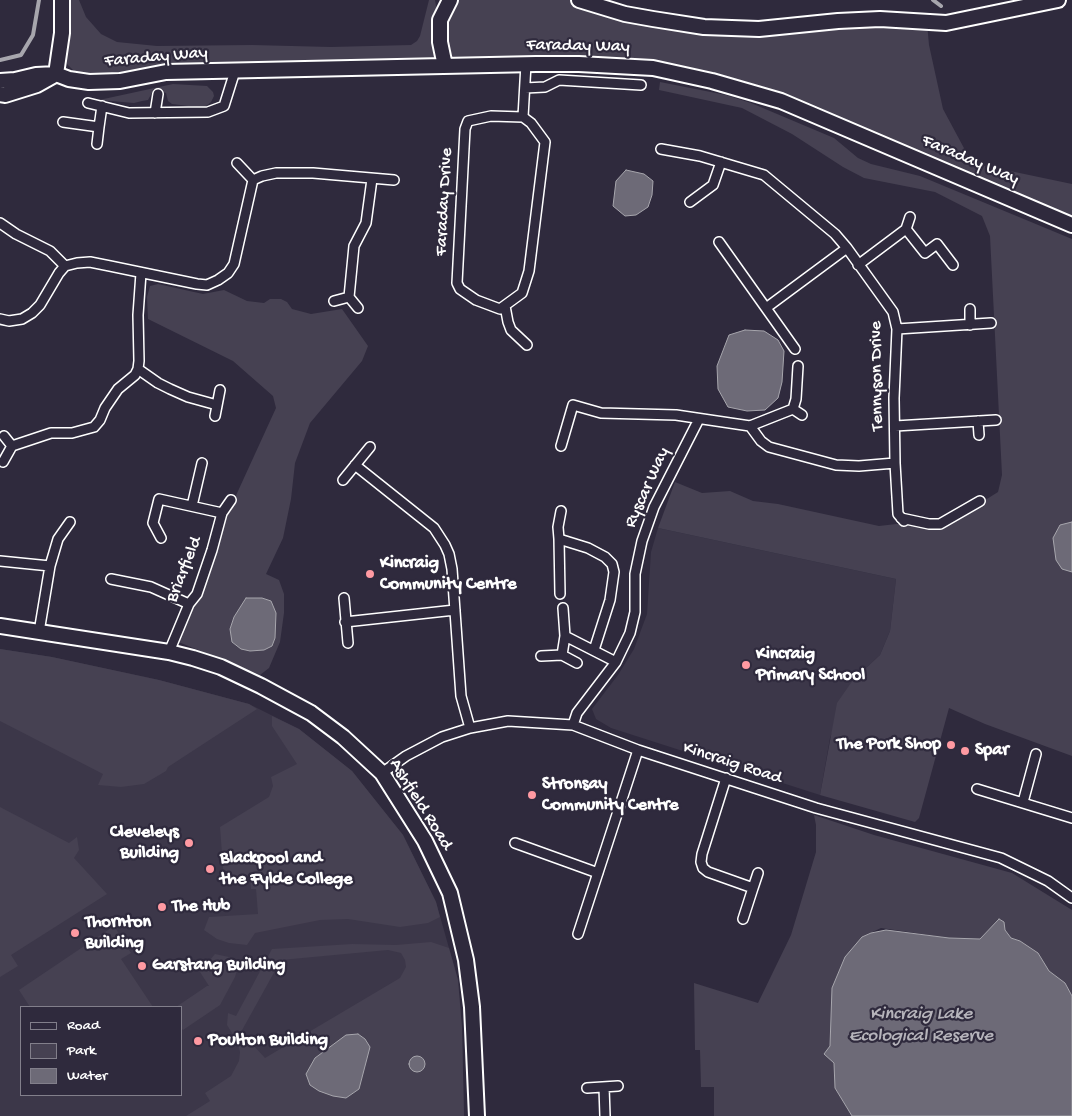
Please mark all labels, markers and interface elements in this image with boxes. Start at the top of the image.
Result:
street label: Faraday Way [526,35,630,59]
street label: Faraday Way [104,43,208,73]
street label: Faraday Way [918,131,1022,191]
street label: Faraday Drive [431,147,459,257]
street label: Tennyson Drive [866,321,890,431]
street label: Ryscar Way [621,444,675,532]
street label: Briarfield [162,534,208,606]
place label: Kincraig Community Centre [380,553,517,596]
marker: Kincraig Community Centre [364,568,376,580]
place label: Kincraig Primary School [756,644,865,686]
marker: Kincraig Primary School [740,659,752,671]
place label: The Pork Shop [837,734,941,756]
street label: Kincraig Road [680,738,784,790]
marker: The Pork Shop [945,739,957,751]
place label: Spar [975,740,1009,762]
marker: Spar [959,745,971,757]
street label: Ashfield Road [383,755,457,855]
place label: Stronsay Community Centre [542,774,679,816]
marker: Stronsay Community Centre [526,789,538,801]
place label: Cleveleys Building [110,822,179,864]
marker: Cleveleys Building [183,837,195,849]
place label: Blackpool and the Fylde College [220,848,353,891]
marker: Blackpool and the Fylde College [204,863,216,875]
place label: The Hub [172,896,230,918]
marker: The Hub [156,901,168,913]
place label: Thornton Building [85,912,151,954]
marker: Thornton Building [69,927,81,939]
place label: Garstang Building [152,955,285,977]
marker: Garstang Building [136,960,148,972]
water label: Kincraig Lake Ecological Reserve [849,1004,993,1048]
legend [20,1006,182,1096]
text: Road [67,1017,100,1035]
place label: Poulton Building [208,1030,328,1052]
marker: Poulton Building [192,1035,204,1047]
text: Park [67,1042,96,1060]
text: Water [67,1067,107,1085]

